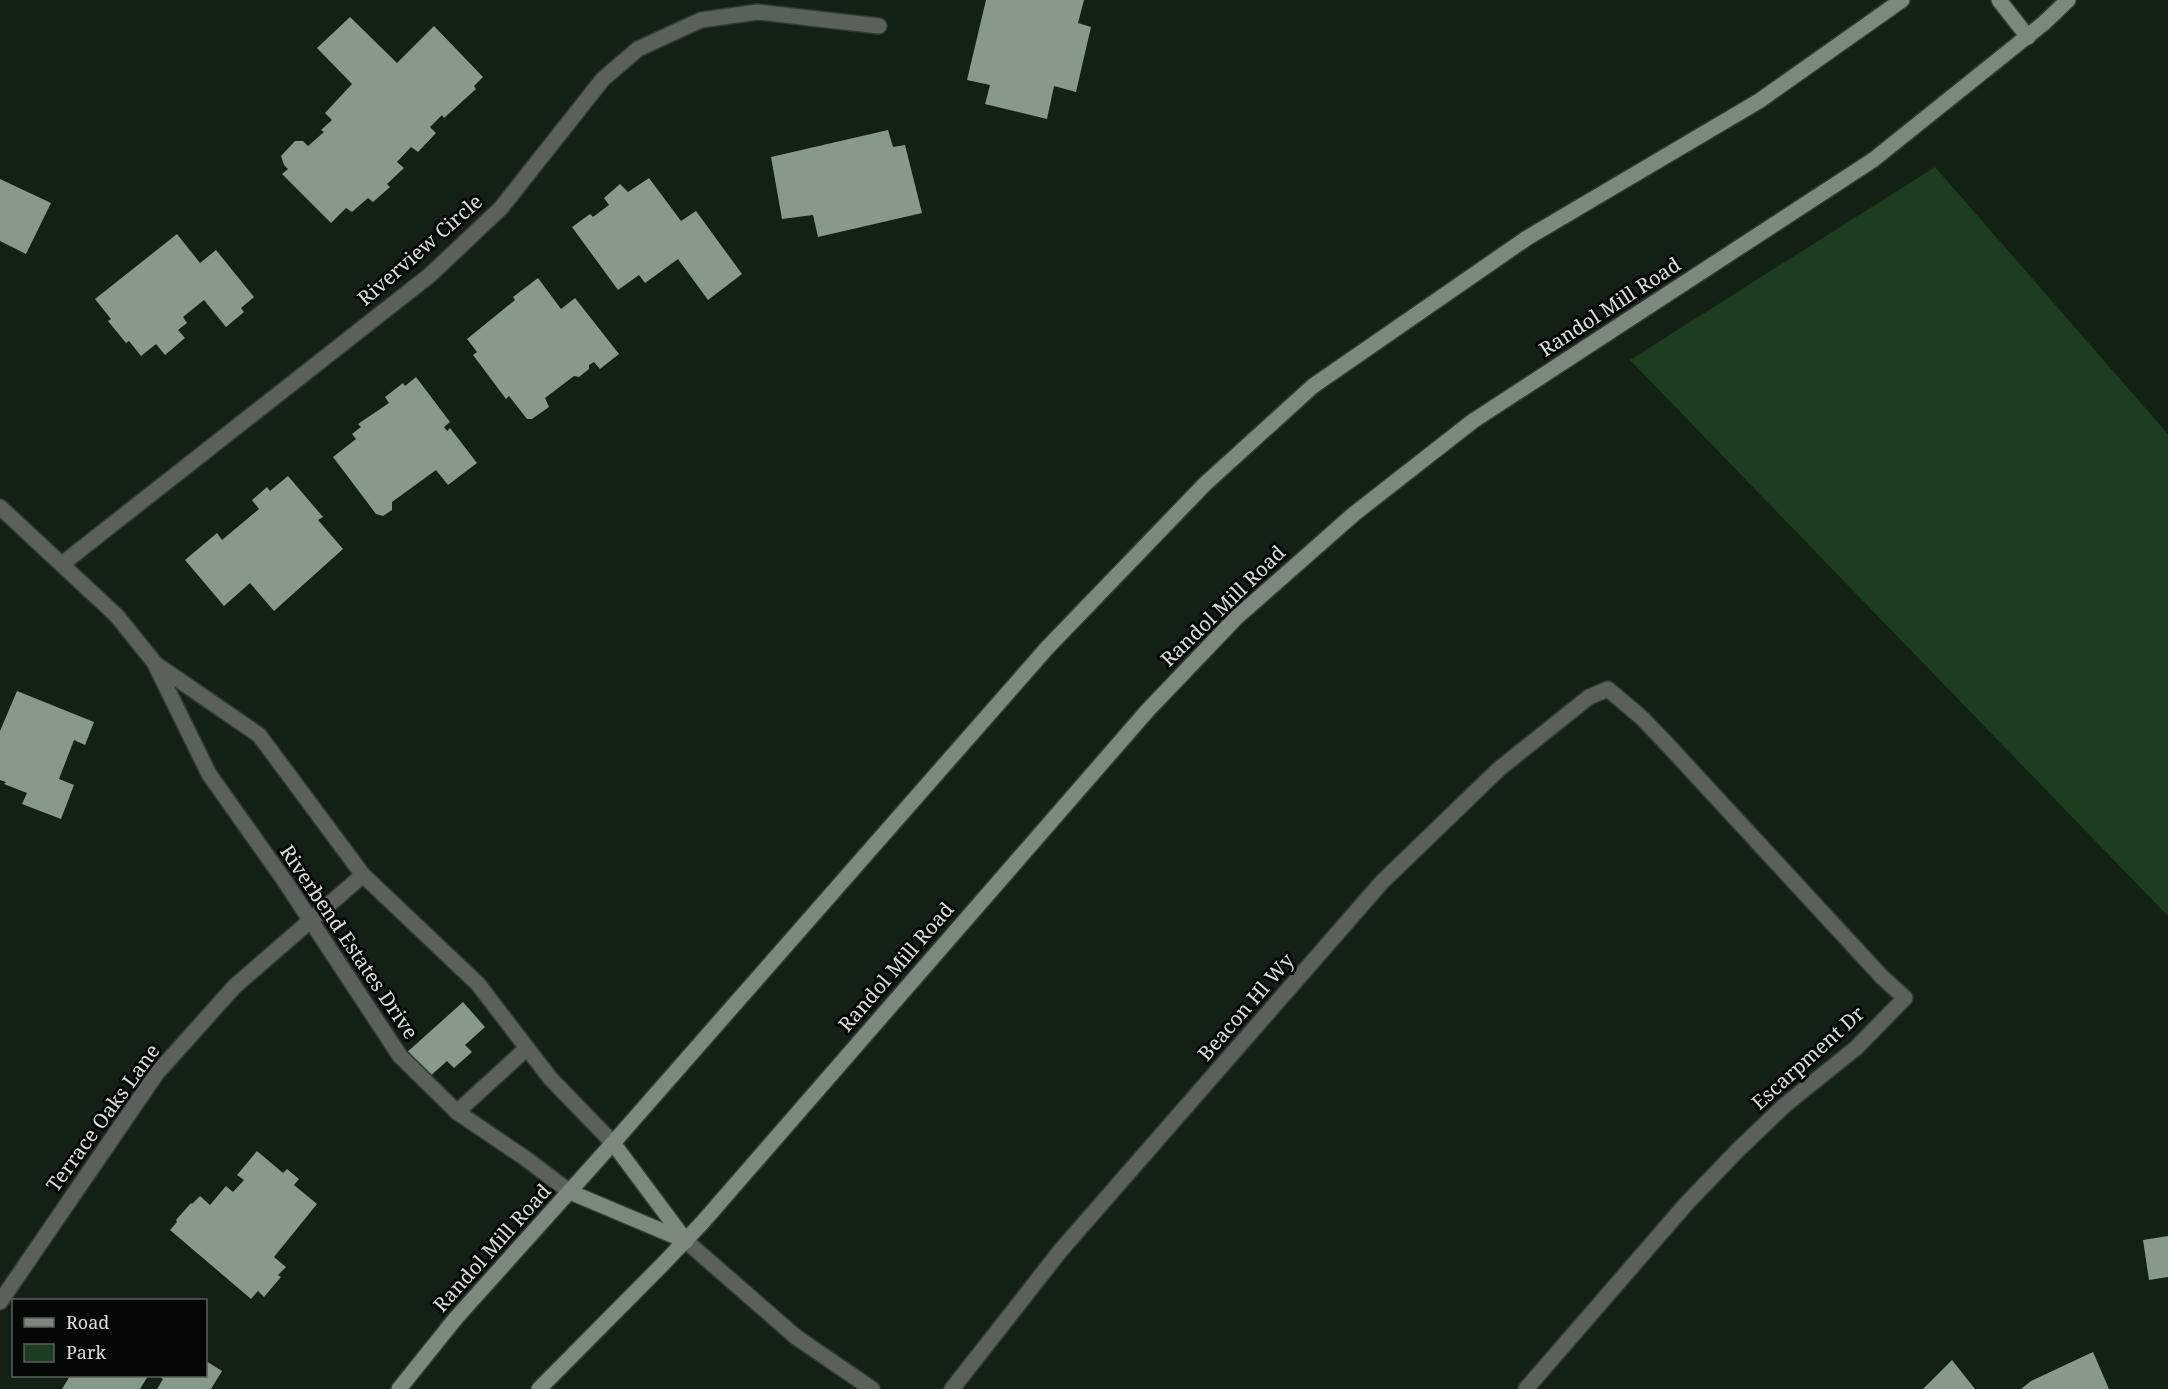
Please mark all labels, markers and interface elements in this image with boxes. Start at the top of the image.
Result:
street label: Riverview Circle [351,188,488,311]
street label: Randol Mill Road [1534,251,1686,362]
street label: Randol Mill Road [1154,539,1291,672]
street label: Riverbend Estates Drive [274,839,425,1044]
street label: Randol Mill Road [832,896,959,1037]
street label: Beacon Hl Wy [1191,947,1300,1066]
street label: Escarpment Dr [1746,999,1870,1115]
street label: Terrace Oaks Lane [40,1038,165,1197]
street label: Randol Mill Road [427,1178,556,1317]
legend [12,1299,207,1377]
text: Road [66,1310,109,1334]
text: Park [66,1340,106,1364]

